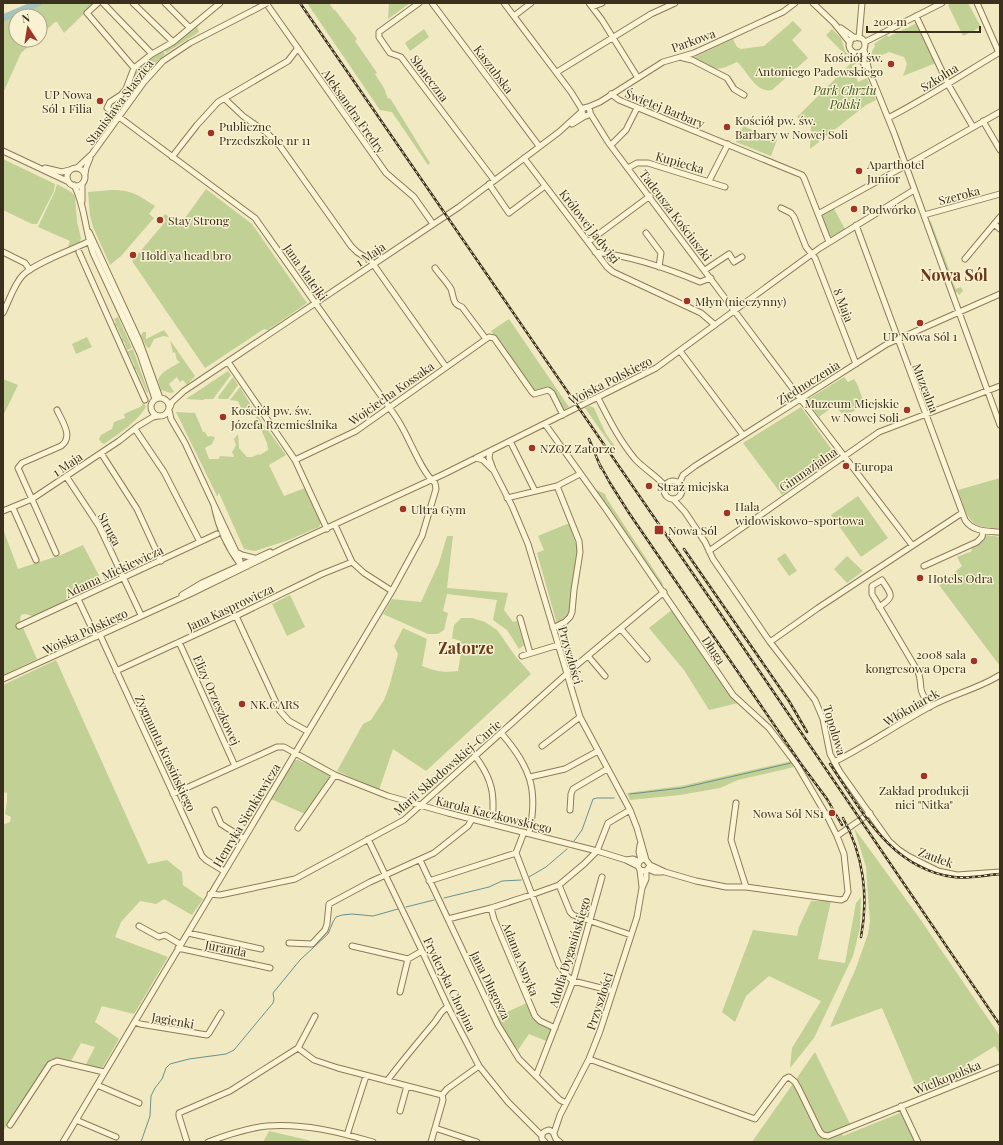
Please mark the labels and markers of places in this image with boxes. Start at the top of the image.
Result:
place label: Kościół św. Antoniego Padewskiego [755,49,883,79]
marker: Kościół św. Antoniego Padewskiego [886,59,896,69]
place label: UP Nowa Sól 1 Filia [42,86,92,116]
marker: UP Nowa Sól 1 Filia [95,96,105,106]
place label: Kościół pw. św. Barbary w Nowej Soli [735,112,848,142]
place label: Publiczne Przedszkole nr 11 [219,118,311,148]
marker: Kościół pw. św. Barbary w Nowej Soli [722,122,732,132]
marker: Publiczne Przedszkole nr 11 [206,128,216,138]
place label: Aparthotel Junior [866,156,925,186]
marker: Aparthotel Junior [854,166,864,176]
place label: Podwórko [862,201,917,217]
marker: Podwórko [849,204,859,214]
place label: Stay Strong [168,212,230,228]
marker: Stay Strong [155,215,165,225]
place label: Hold ya head bro [141,247,232,263]
marker: Hold ya head bro [128,250,138,260]
place label: Młyn (nieczynny) [695,293,786,309]
marker: Młyn (nieczynny) [682,296,692,306]
marker: UP Nowa Sól 1 [915,318,925,328]
place label: UP Nowa Sól 1 [883,328,958,344]
place label: Muzeum Miejskie w Nowej Soli [805,395,899,425]
place label: Kościół pw. św. Józefa Rzemieślnika [230,402,338,432]
marker: Muzeum Miejskie w Nowej Soli [902,405,912,415]
marker: Kościół pw. św. Józefa Rzemieślnika [218,412,228,422]
place label: NZOZ Zatorze [540,440,616,456]
marker: NZOZ Zatorze [527,443,537,453]
place label: Europa [854,458,893,474]
marker: Europa [841,461,851,471]
place label: Straż miejska [657,478,729,494]
marker: Straż miejska [644,481,654,491]
place label: Hala widowiskowo-sportowa [735,498,864,528]
place label: Ultra Gym [411,501,466,517]
marker: Ultra Gym [398,504,408,514]
marker: Hala widowiskowo-sportowa [722,508,732,518]
place label: Nowa Sól [668,522,718,538]
marker: Nowa Sól [653,524,665,536]
place label: Hotels Odra [928,570,993,586]
marker: Hotels Odra [915,573,925,583]
place label: 2008 sala kongresowa Opera [866,646,966,676]
marker: 2008 sala kongresowa Opera [969,656,979,666]
place label: NK.CARS [250,696,299,712]
marker: NK.CARS [237,699,247,709]
marker: Zakład produkcji nici "Nitka" [919,771,929,781]
place label: Zakład produkcji nici "Nitka" [879,782,970,812]
place label: Nowa Sól NS1 [753,805,825,821]
marker: Nowa Sól NS1 [827,808,837,818]

